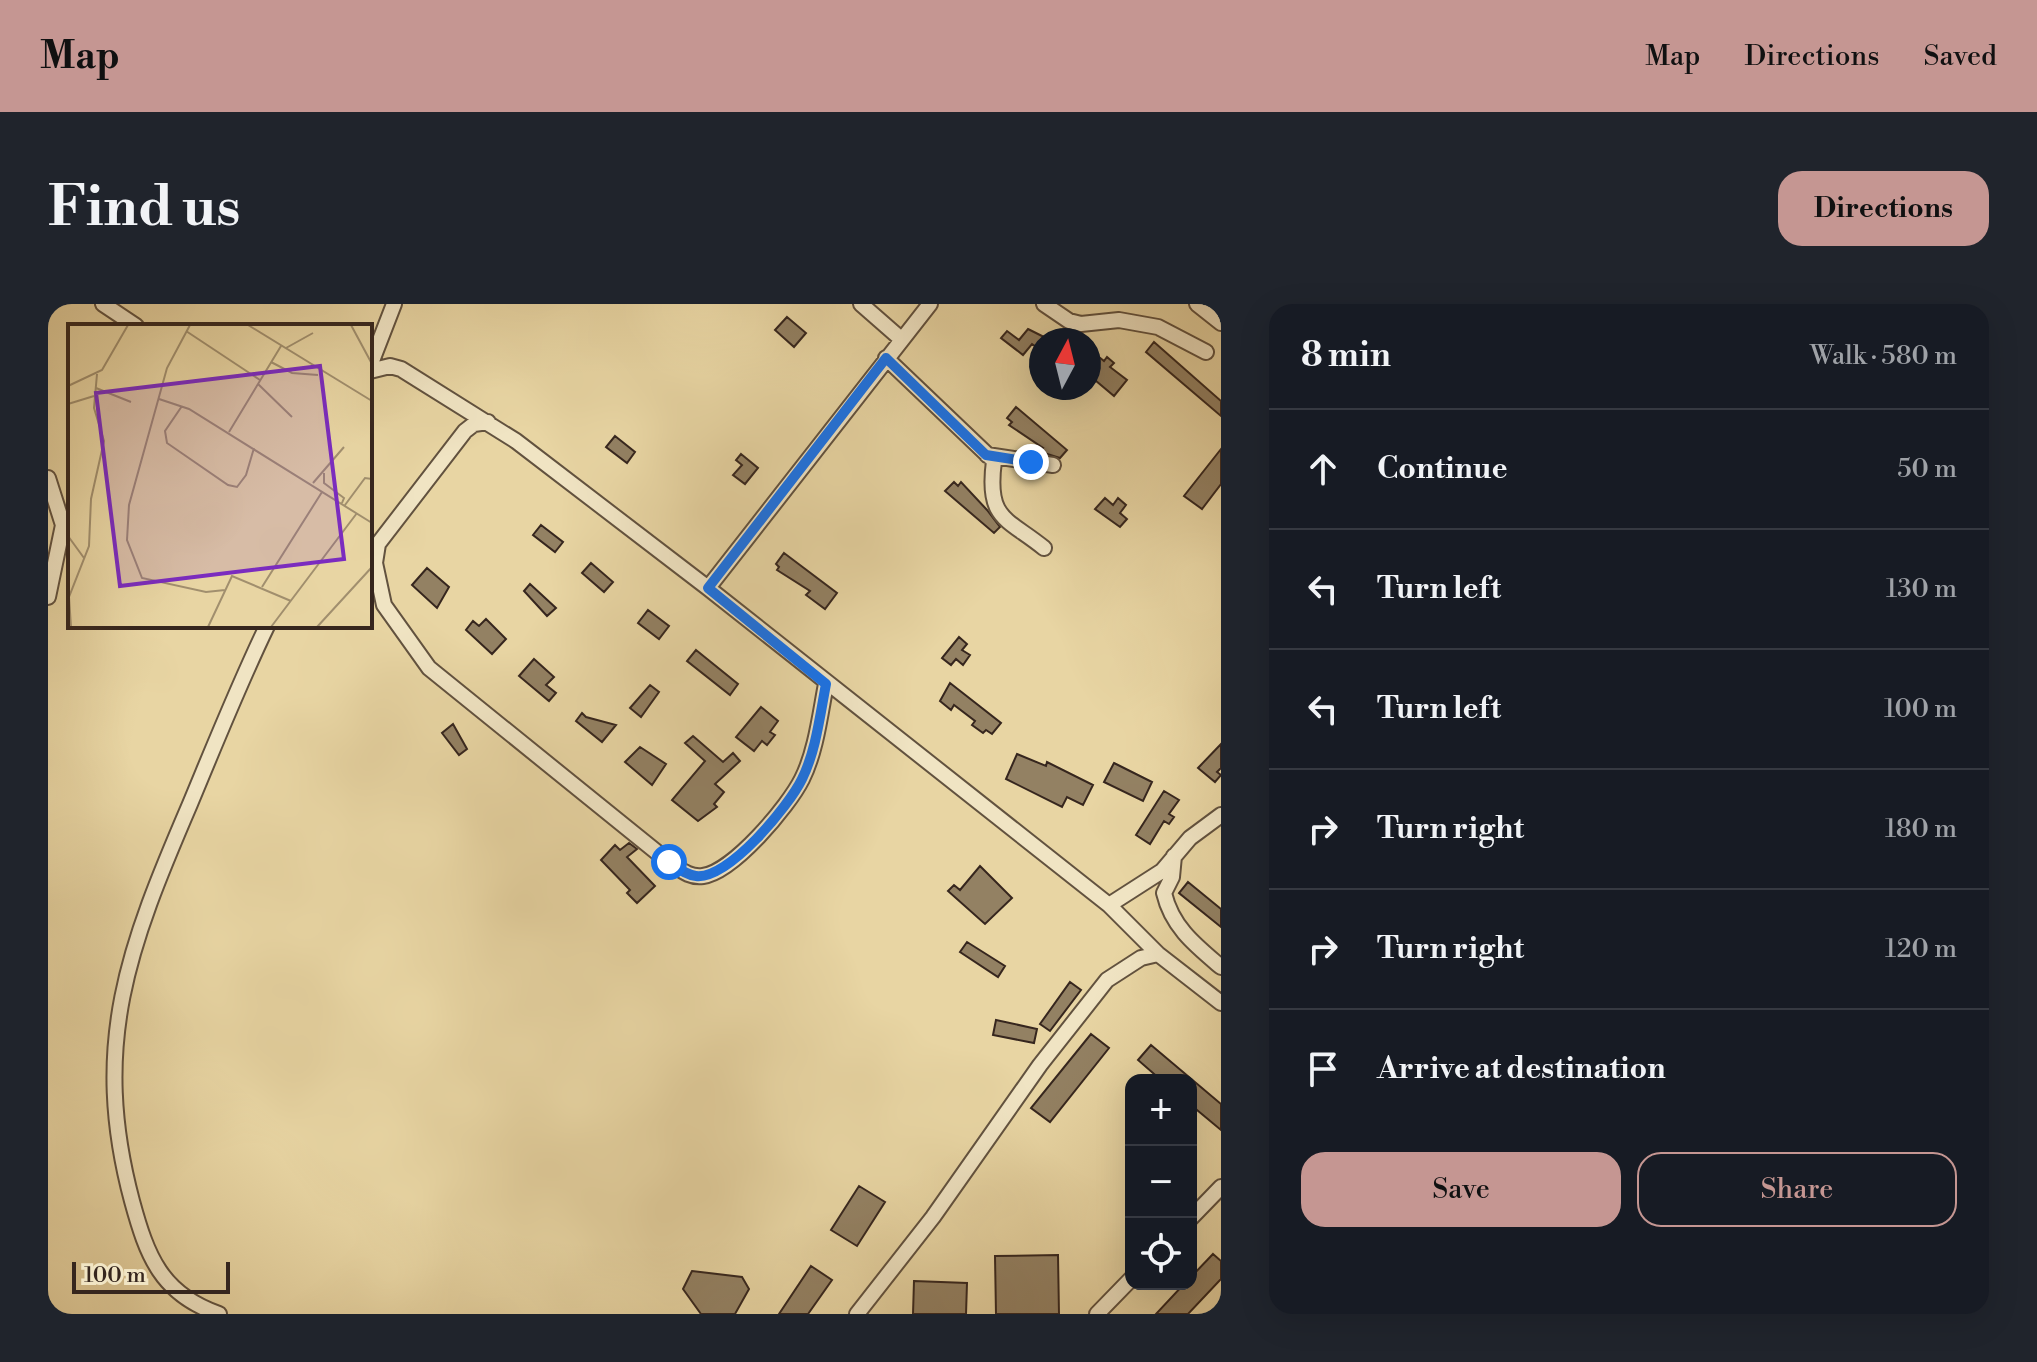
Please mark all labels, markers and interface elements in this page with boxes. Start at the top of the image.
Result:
text: Map [40,33,120,80]
text: Map [1645,39,1700,74]
text: Directions [1744,39,1879,74]
text: Saved [1923,39,1997,74]
button: Directions [1778,171,1989,246]
text: Find us [48,173,241,243]
inset map [68,324,372,628]
north arrow [1029,328,1101,400]
text: 8 min [1301,335,1391,377]
text: Walk · 580 m [1810,340,1957,372]
route end [1013,444,1049,480]
icon: ahead [1301,447,1345,491]
text: Continue [1377,450,1508,488]
text: 50 m [1897,453,1957,485]
icon: left [1301,567,1345,611]
text: Turn left [1377,570,1501,608]
text: 130 m [1886,573,1957,605]
icon: left [1301,687,1345,731]
text: Turn left [1377,690,1501,728]
text: 100 m [1884,693,1957,725]
icon: right [1301,807,1345,851]
text: Turn right [1377,810,1524,848]
text: 180 m [1885,813,1957,845]
route start [651,844,687,880]
icon: right [1301,927,1345,971]
text: Turn right [1377,930,1524,968]
text: 120 m [1885,933,1957,965]
icon: arrive [1301,1047,1345,1091]
text: Arrive at destination [1377,1050,1666,1088]
map controls [1125,1074,1197,1290]
button: + [1125,1074,1197,1146]
button: − [1125,1146,1197,1218]
button: Save [1301,1152,1621,1227]
button: Share [1637,1152,1957,1227]
button: locate [1125,1218,1197,1290]
scale bar [72,1258,230,1294]
text: 100 m [84,1262,146,1289]

